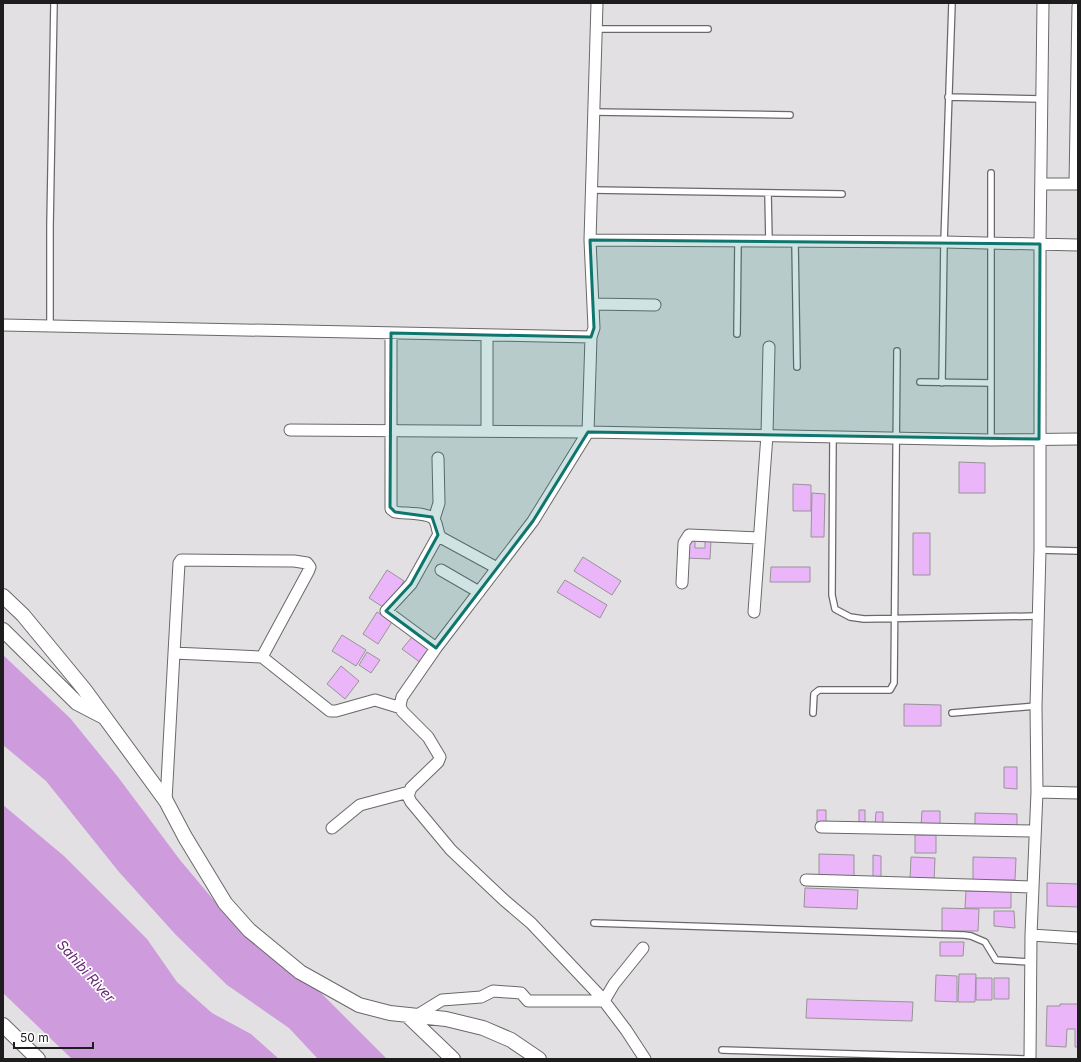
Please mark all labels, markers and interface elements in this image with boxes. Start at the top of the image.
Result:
water label: Sahibi River [54,936,119,1006]
scale bar [14,1024,93,1050]
text: 50 m [20,1030,49,1045]

